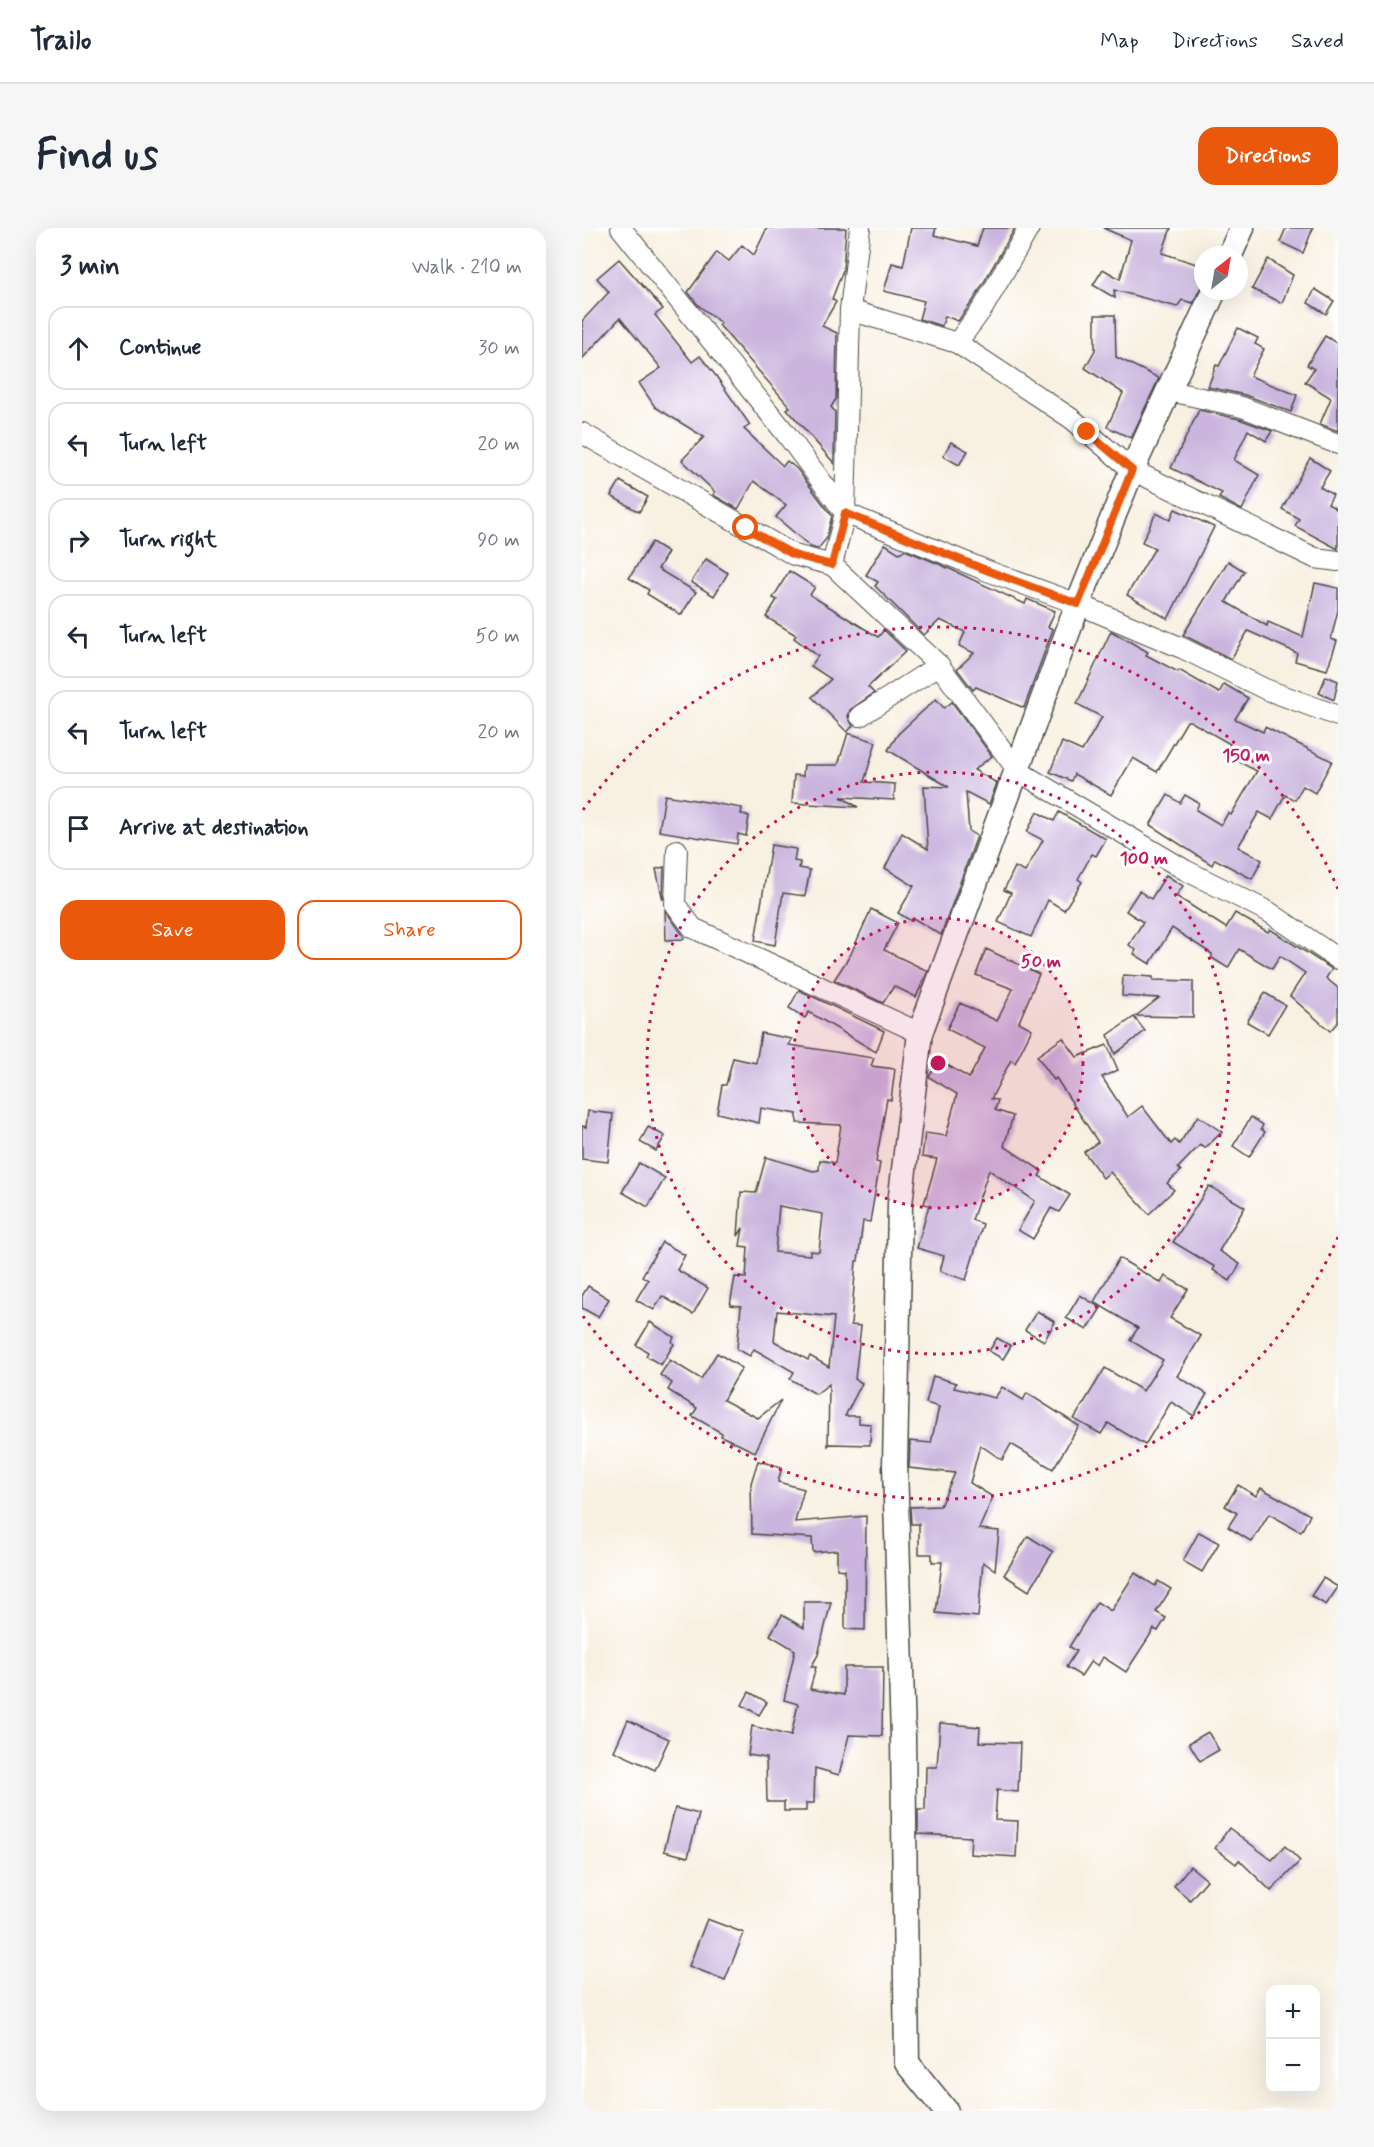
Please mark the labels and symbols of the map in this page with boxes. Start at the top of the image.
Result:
north arrow [1194,246,1248,300]
route end [1073,418,1099,444]
route start [732,514,758,540]
text: 150 m [1222,744,1270,768]
text: 100 m [1120,847,1168,871]
text: 50 m [1021,950,1061,974]
centre of rings [928,1053,948,1073]

